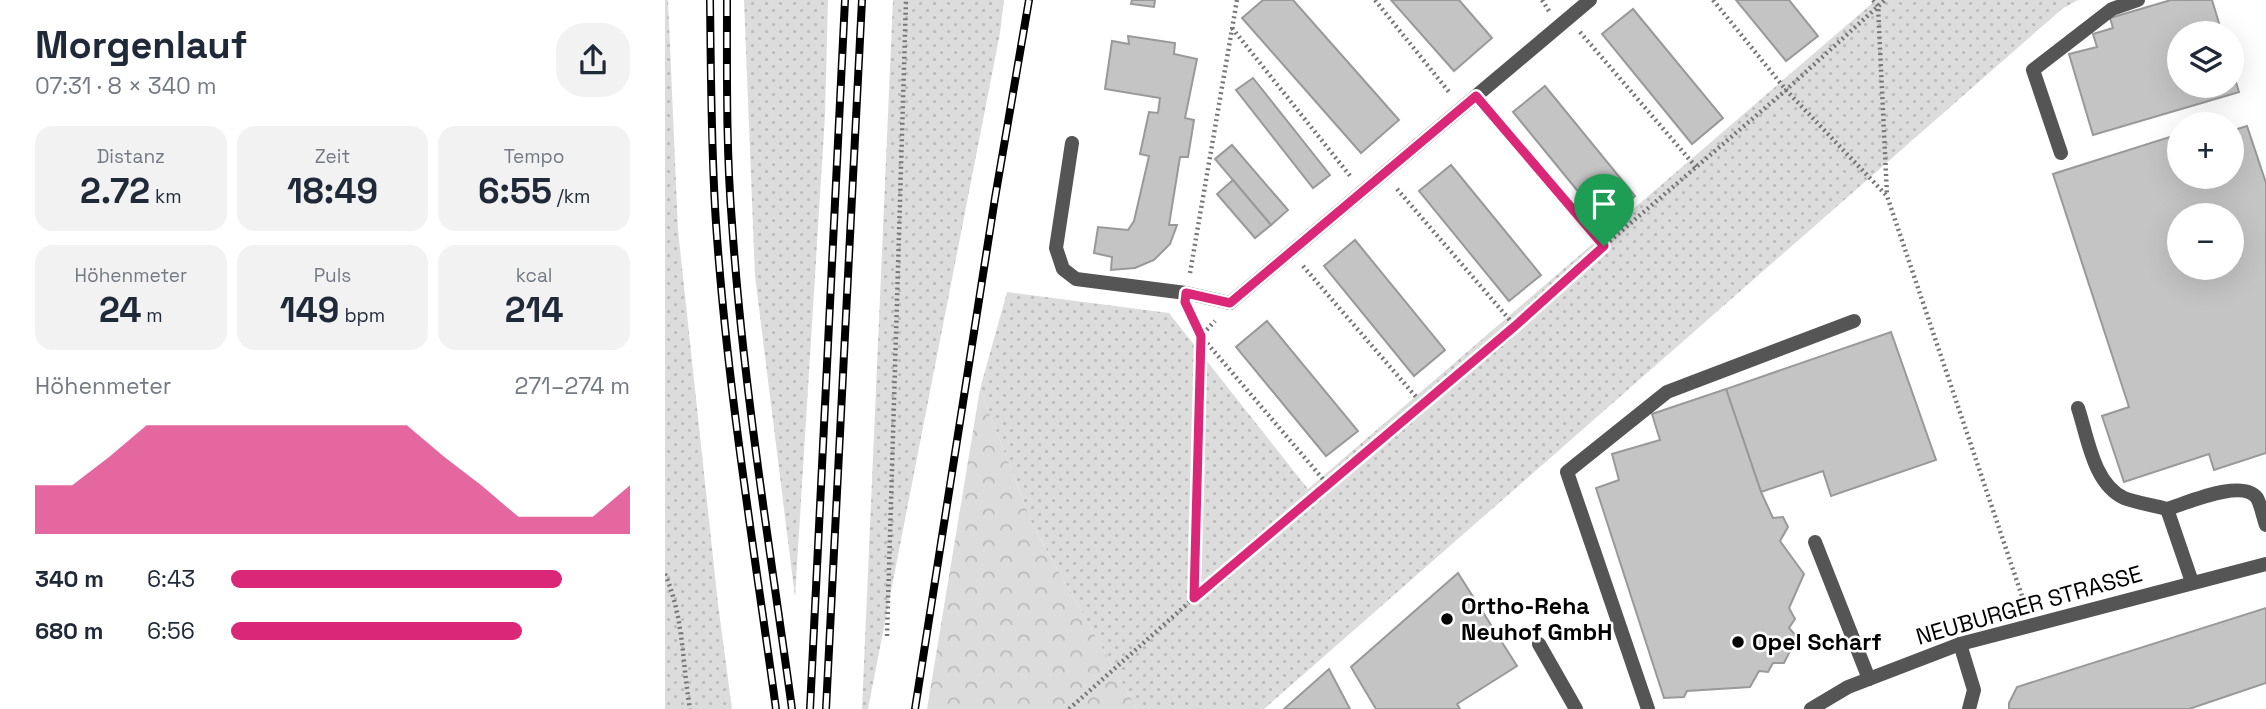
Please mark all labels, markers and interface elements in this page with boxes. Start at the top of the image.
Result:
text: Morgenlauf [35,21,247,69]
map controls [2167,21,2244,280]
button: layers [2167,21,2244,98]
button: share [556,23,630,97]
text: 07:31 · 8 × 340 m [35,71,217,101]
button: + [2167,112,2244,189]
text: Distanz [97,144,165,169]
text: Zeit [315,144,350,169]
text: Tempo [504,144,565,169]
text: 2.72 [80,169,150,213]
text: 18:49 [287,169,378,213]
text: 6:55 [478,169,552,213]
pin [1574,174,1634,246]
text: km [150,184,182,209]
text: /km [552,184,590,209]
icon: arrive [1585,185,1623,223]
button: − [2167,203,2244,280]
text: Höhenmeter [74,263,187,288]
text: Puls [314,263,351,288]
text: kcal [516,263,553,288]
text: 24 [99,288,141,332]
text: 149 [280,288,340,332]
text: 214 [505,288,564,332]
text: m [141,303,163,328]
text: bpm [340,303,385,328]
text: Höhenmeter [35,371,172,401]
text: 271–274 m [515,371,630,401]
street label: NEUBURGER STRASSE [1912,558,2146,652]
text: 340 m [35,564,104,594]
text: 6:43 [147,564,195,594]
place label: Ortho-Reha Neuhof GmbH [1461,591,1612,647]
marker: Ortho-Reha Neuhof GmbH [1439,611,1455,627]
text: 680 m [35,616,103,646]
text: 6:56 [147,616,195,646]
place label: Opel Scharf [1752,627,1881,657]
marker: Opel Scharf [1730,634,1746,650]

